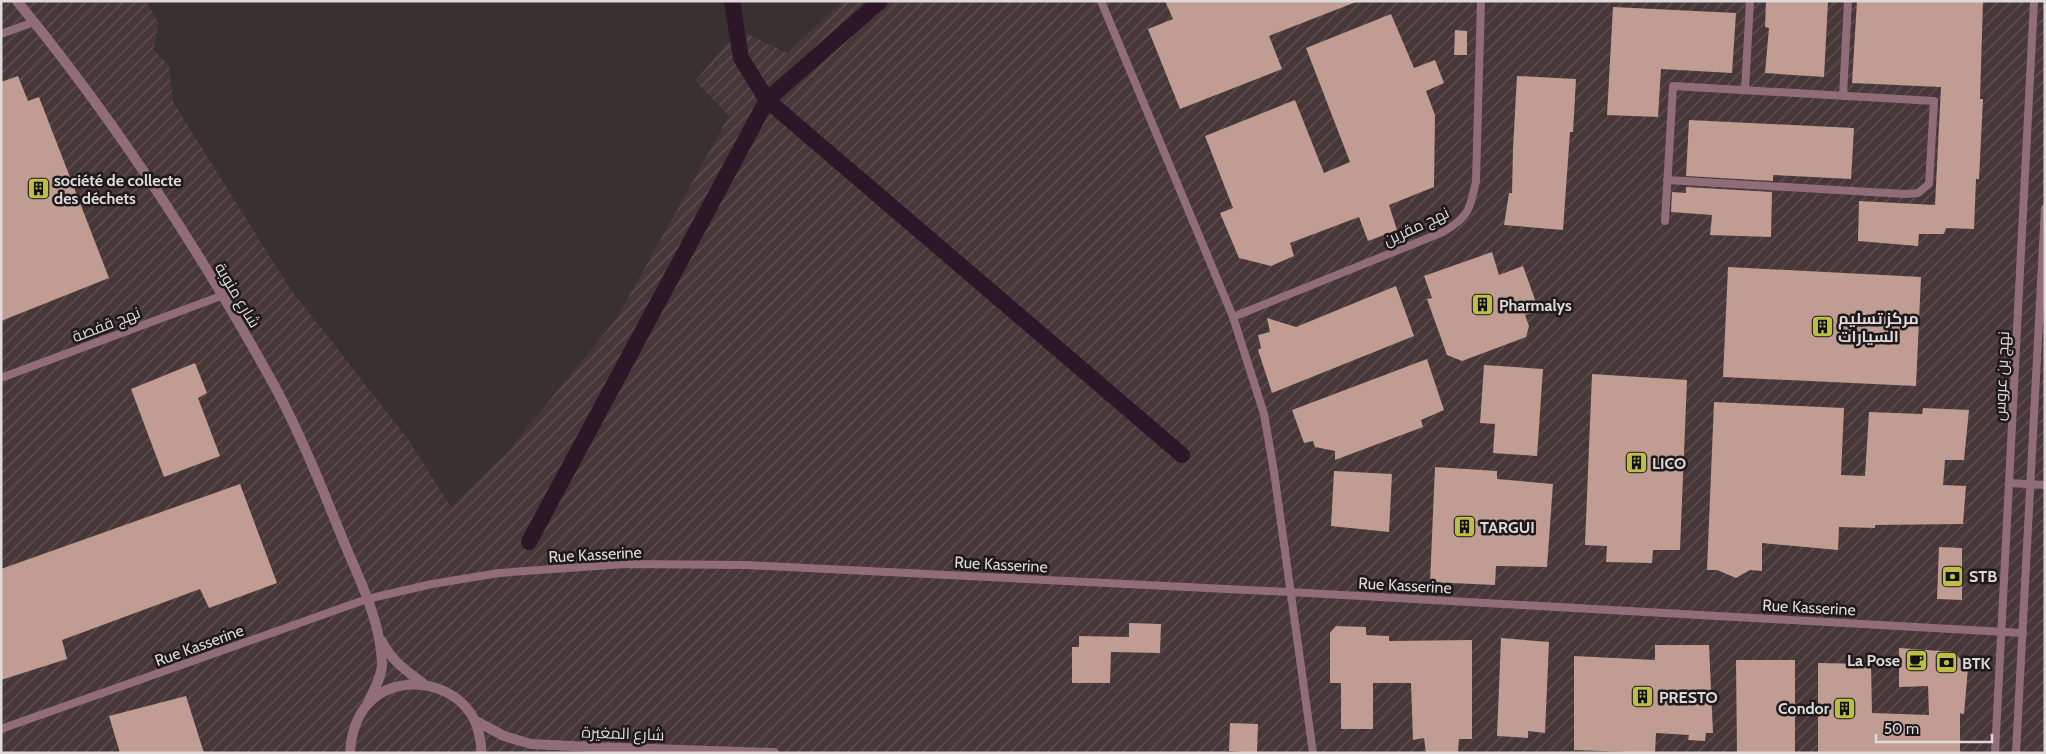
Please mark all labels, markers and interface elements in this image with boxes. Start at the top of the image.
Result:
place label: société de collecte des déchets [54,171,182,208]
building icon: société de collecte des déchets [26,177,50,201]
street label: نهج مقرين [1380,203,1453,252]
street label: شارع منوبة [209,259,264,332]
building icon: Pharmalys [1471,293,1495,317]
place label: Pharmalys [1499,296,1572,315]
street label: نهج قفصة [69,303,144,348]
place label: مركز تسليم السيارات [1838,309,1919,346]
building icon: مركز تسليم السيارات [1810,315,1834,339]
street label: نهج بن عروس [1990,331,2015,422]
building icon: LICO [1624,451,1648,475]
place label: LICO [1652,454,1686,473]
building icon: TARGUI [1452,515,1476,539]
place label: TARGUI [1480,518,1535,537]
street label: Rue Kasserine [548,543,642,566]
street label: Rue Kasserine [954,553,1048,576]
bank icon: STB [1941,564,1965,588]
place label: STB [1969,567,1997,586]
street label: Rue Kasserine [1358,574,1452,597]
street label: Rue Kasserine [1762,596,1856,619]
street label: Rue Kasserine [152,621,246,670]
cafe icon: La Pose [1904,648,1928,672]
place label: La Pose [1847,651,1900,670]
bank icon: BTK [1934,651,1958,675]
place label: BTK [1962,654,1991,673]
building icon: PRESTO [1631,685,1655,709]
place label: PRESTO [1659,688,1718,707]
building icon: Condor [1833,696,1857,720]
place label: Condor [1778,699,1830,718]
scale bar [1876,712,1992,744]
text: 50 m [1884,720,1919,738]
street label: شارع المغيرة [581,723,665,746]

